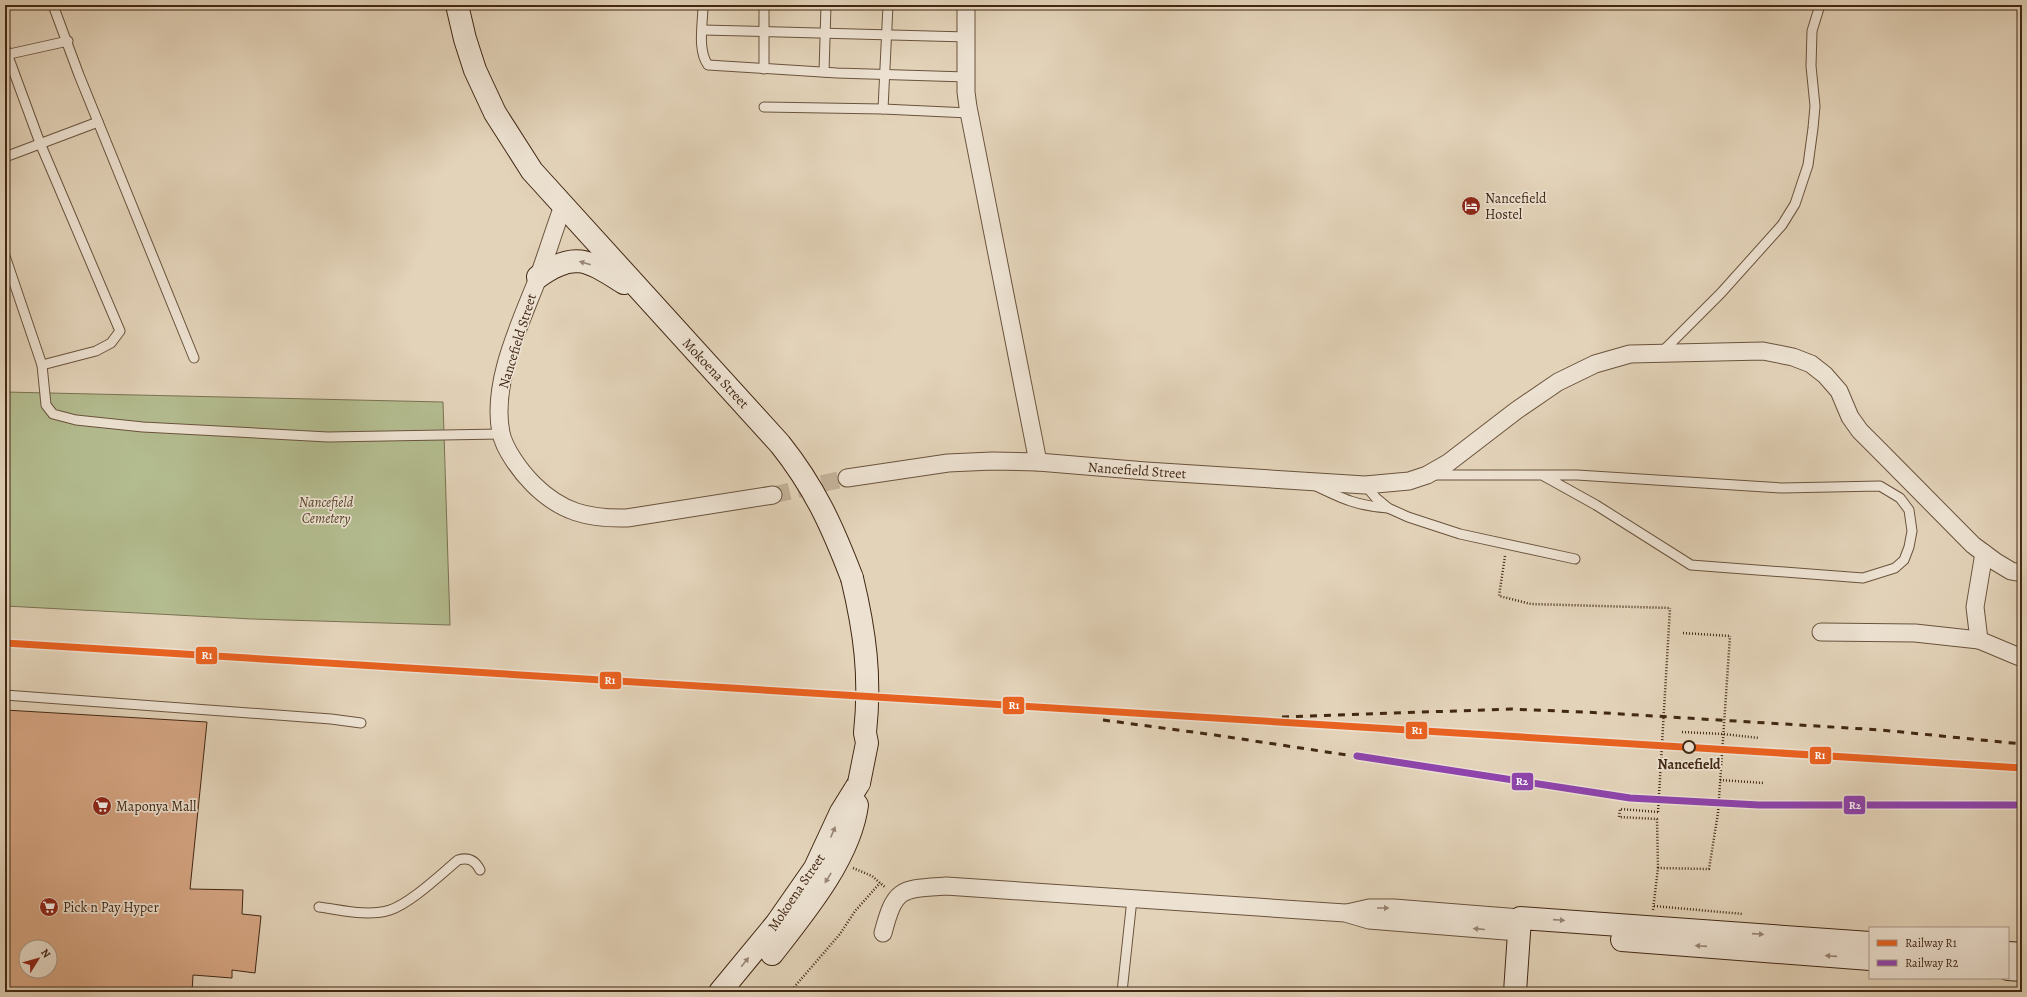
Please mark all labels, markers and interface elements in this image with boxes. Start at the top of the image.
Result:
place label: Nancefield Hostel [1485,189,1547,224]
hotel icon: Nancefield Hostel [1460,195,1482,217]
one-way arrow [579,260,591,266]
street label: Nancefield Street [494,291,541,391]
street label: Mokoena Street [678,334,753,413]
street label: Nancefield Street [1087,458,1187,483]
park label: Nancefield Cemetery [299,493,354,528]
line badge: R1 [195,646,218,665]
text: R1 [202,648,213,663]
line badge: R1 [599,671,622,690]
text: R1 [605,673,616,688]
line badge: R1 [1002,696,1025,715]
text: R1 [1009,698,1020,713]
line badge: R1 [1405,721,1428,740]
text: R1 [1412,723,1423,738]
marker: Nancefield [1682,740,1696,754]
line badge: R1 [1809,746,1832,765]
text: R1 [1815,748,1826,763]
place label: Nancefield [1657,755,1721,774]
line badge: R2 [1511,772,1534,791]
text: R2 [1516,774,1529,789]
supermarket icon: Maponya Mall [91,795,113,817]
line badge: R2 [1843,795,1866,815]
place label: Maponya Mall [116,797,197,816]
text: R2 [1849,798,1862,813]
one-way arrow [830,825,836,837]
street label: Mokoena Street [763,849,830,935]
one-way arrow [824,872,831,884]
supermarket icon: Pick n Pay Hyper [38,896,60,918]
place label: Pick n Pay Hyper [63,898,159,917]
one-way arrow [1377,905,1390,911]
one-way arrow [1553,917,1565,924]
one-way arrow [1473,926,1485,932]
legend [1869,927,2009,979]
one-way arrow [1752,931,1764,938]
text: Railway R1 [1905,935,1957,951]
north arrow [18,939,58,979]
one-way arrow [1695,942,1707,949]
text: N [37,946,54,961]
one-way arrow [1825,952,1837,959]
text: Railway R2 [1905,955,1959,971]
one-way arrow [740,957,749,968]

